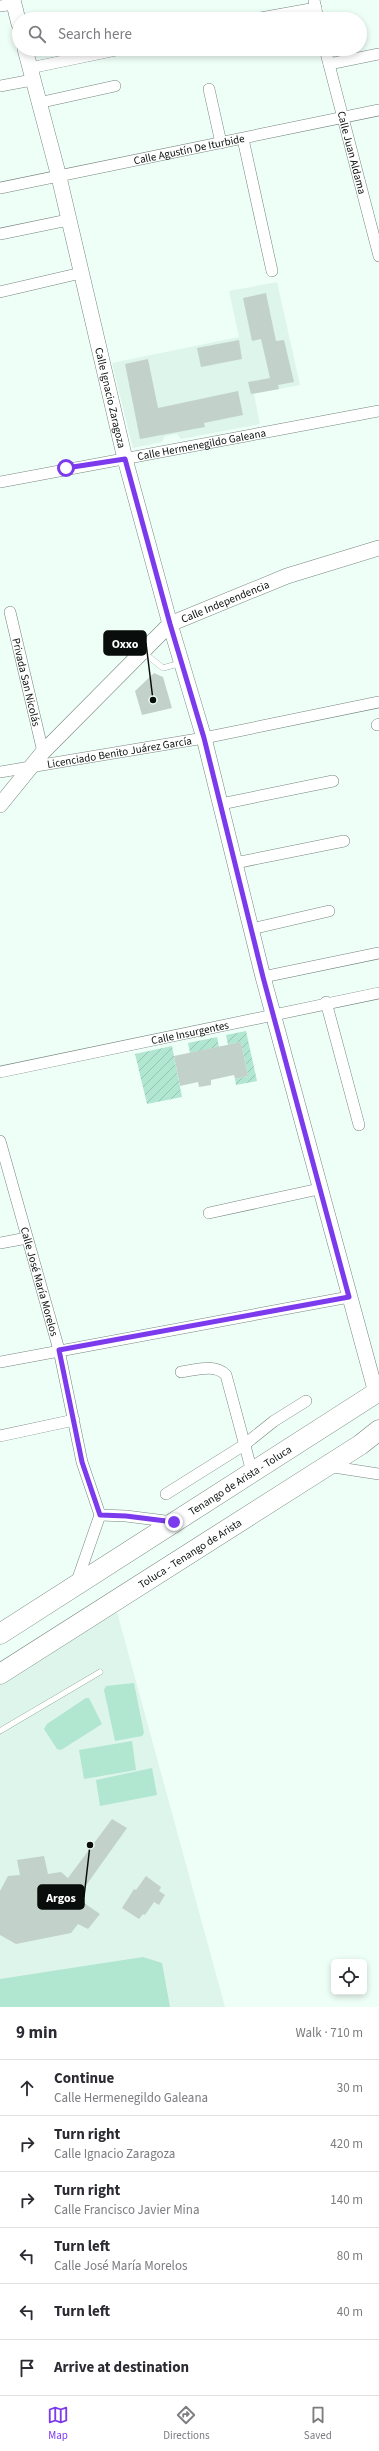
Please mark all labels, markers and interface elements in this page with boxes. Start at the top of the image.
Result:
search box [12,12,367,56]
icon: search [26,23,48,45]
text: Search here [58,24,132,45]
street label: Calle Juan Aldama [334,109,370,196]
street label: Calle Agustín De Iturbide [132,130,246,168]
street label: Calle Ignacio Zaragoza [92,346,130,449]
street label: Calle Hermenegildo Galeana [136,425,267,464]
route start [57,459,75,477]
street label: Calle Independencia [179,577,271,626]
callout: Oxxo [104,631,146,655]
street label: Privada San Nicolás [9,636,44,728]
text: Oxxo [112,636,139,653]
street label: Licenciado Benito Juárez García [46,733,193,772]
street label: Calle Insurgentes [150,1017,230,1048]
street label: Calle José María Morelos [17,1225,62,1338]
street label: Tenango de Arista - Toluca [185,1442,294,1519]
route end [165,1513,183,1531]
street label: Toluca - Tenango de Arista [135,1515,244,1592]
callout: Argos [38,1885,84,1909]
text: Argos [45,1890,76,1907]
map controls [331,1959,367,1995]
button: locate [331,1959,367,1995]
text: 9 min [16,2021,57,2045]
text: Walk · 710 m [295,2024,363,2042]
text: Continue [54,2068,114,2089]
icon: ahead [16,2077,38,2099]
text: 30 m [337,2079,363,2097]
text: Calle Hermenegildo Galeana [54,2089,208,2107]
text: Turn right [54,2124,120,2145]
icon: right [16,2133,38,2155]
text: 420 m [330,2135,363,2153]
text: Calle Ignacio Zaragoza [54,2145,175,2163]
text: Turn right [54,2180,120,2201]
icon: right [16,2189,38,2211]
text: 140 m [330,2191,363,2209]
text: Calle Francisco Javier Mina [54,2201,199,2219]
text: Turn left [54,2236,110,2257]
icon: left [16,2245,38,2267]
text: 80 m [337,2247,363,2265]
text: Calle José María Morelos [54,2257,187,2275]
icon: left [16,2301,38,2323]
text: Turn left [54,2301,110,2322]
text: 40 m [337,2303,363,2321]
icon: arrive [16,2357,38,2379]
text: Arrive at destination [54,2357,189,2378]
tab: Map [47,2404,69,2443]
tab: Directions [163,2404,210,2443]
tab: Saved [304,2404,332,2443]

